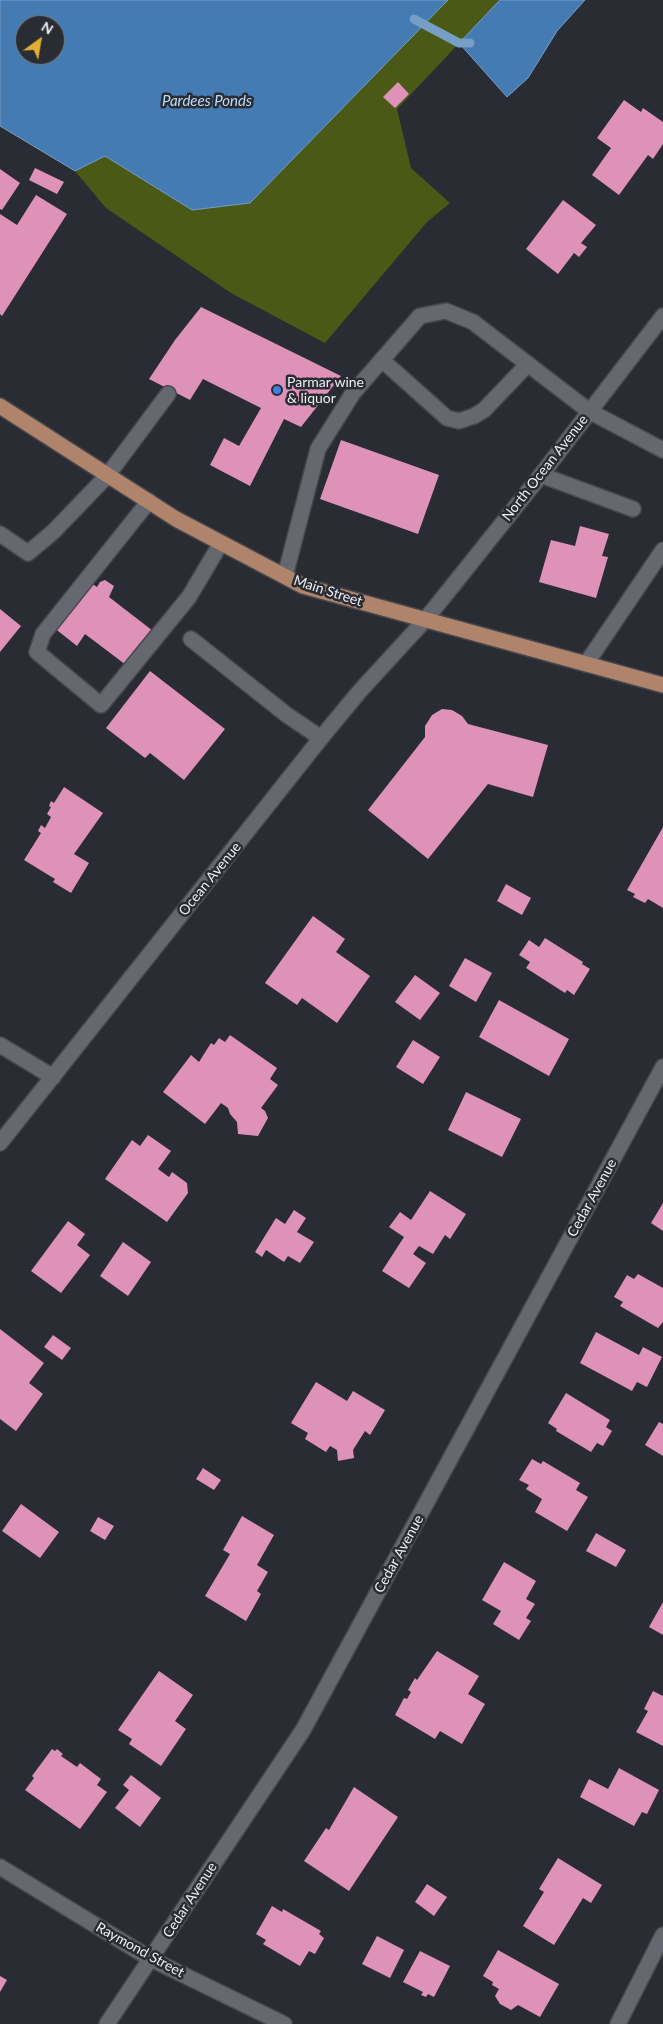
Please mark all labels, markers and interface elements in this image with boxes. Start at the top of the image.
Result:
north arrow [15,15,65,65]
text: N [39,18,57,38]
water label: Pardees Ponds [162,92,252,110]
place label: Parmar wine & liquor [287,374,364,407]
marker: Parmar wine & liquor [271,384,283,396]
street label: North Ocean Avenue [498,412,592,524]
street label: Main Street [291,572,365,610]
street label: Ocean Avenue [175,839,245,919]
street label: Cedar Avenue [564,1156,620,1240]
street label: Cedar Avenue [371,1512,427,1596]
street label: Cedar Avenue [159,1859,221,1941]
street label: Raymond Street [93,1919,187,1981]

